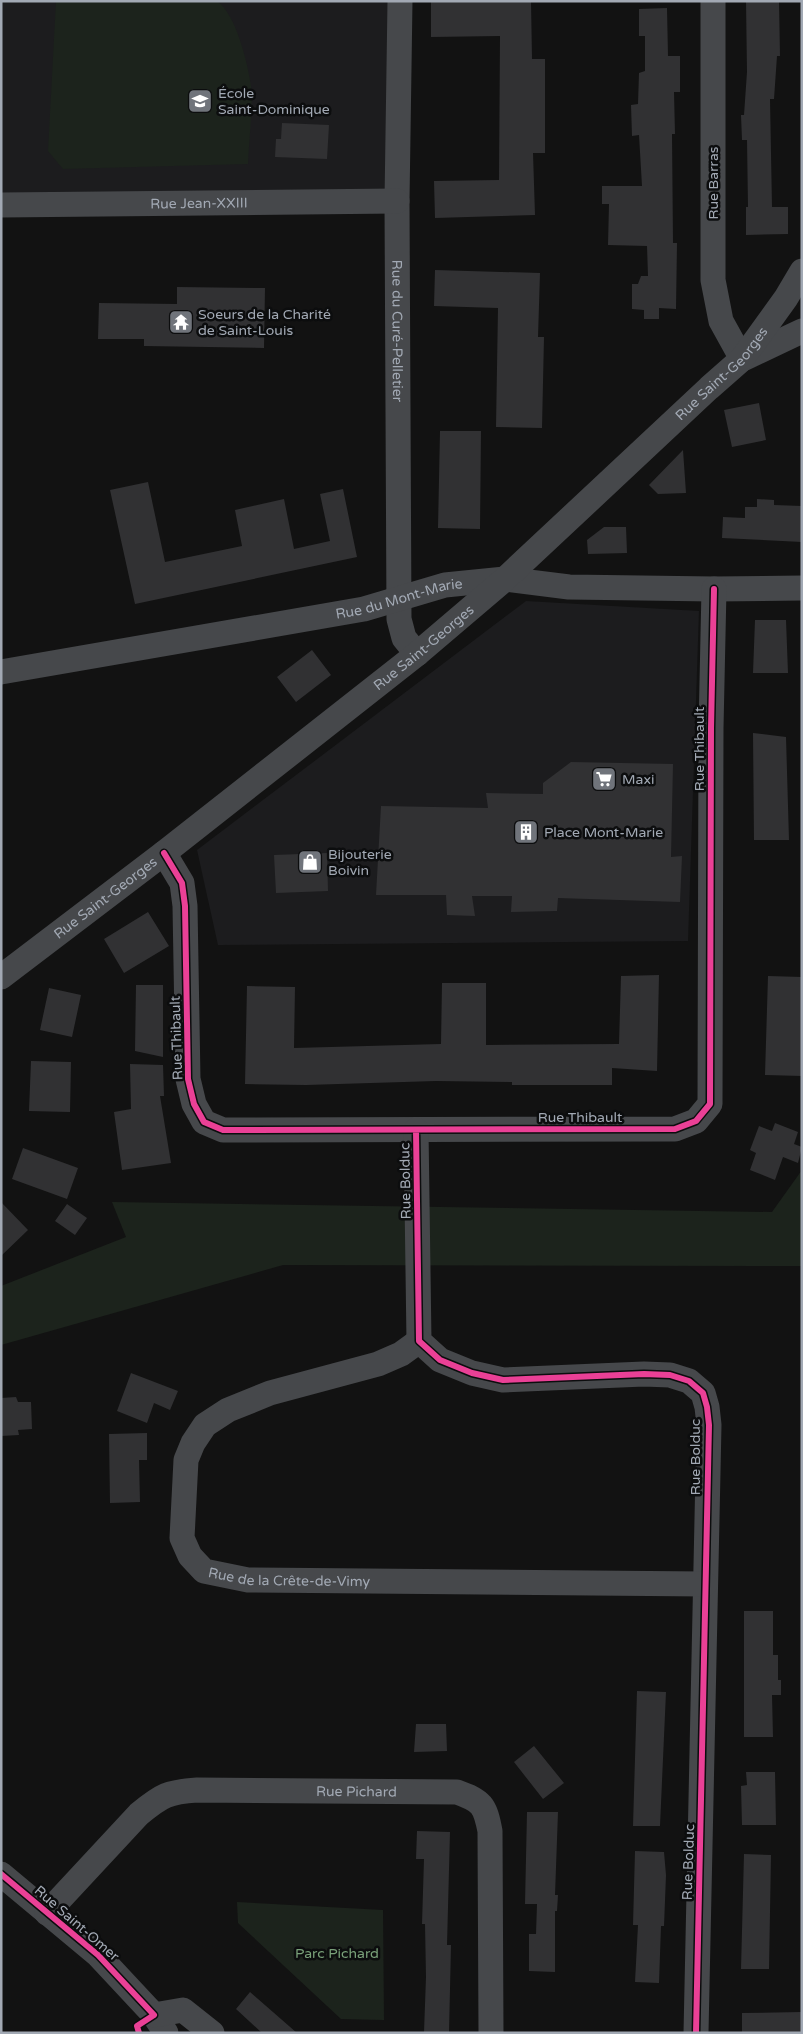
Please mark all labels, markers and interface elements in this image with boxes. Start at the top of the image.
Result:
place label: École Saint-Dominique [218,85,330,118]
school or university icon: École Saint-Dominique [187,88,213,114]
street label: Rue Barras [705,146,722,219]
street label: Rue Jean-XXIII [150,195,248,212]
street label: Rue du Curé-Pelletier [388,260,406,403]
place label: Soeurs de la Charité de Saint-Louis [198,306,331,339]
temple icon: Soeurs de la Charité de Saint-Louis [168,309,194,335]
street label: Rue Saint-Georges [672,323,772,424]
street label: Rue du Mont-Marie [334,575,463,623]
street label: Rue Saint-Georges [370,601,478,694]
street label: Rue Thibault [691,706,708,791]
supermarket icon: Maxi [591,766,617,792]
place label: Maxi [622,771,654,788]
building icon: Place Mont-Marie [513,819,539,845]
place label: Place Mont-Marie [544,824,663,841]
place label: Bijouterie Boivin [328,846,392,879]
shop icon: Bijouterie Boivin [297,849,323,875]
street label: Rue Saint-Georges [51,853,161,943]
street label: Rue Thibault [167,995,186,1081]
street label: Rue Thibault [538,1109,623,1126]
street label: Rue Bolduc [396,1143,415,1219]
street label: Rue Bolduc [687,1419,704,1495]
street label: Rue de la Crête-de-Vimy [207,1564,371,1590]
street label: Rue Pichard [316,1783,397,1801]
street label: Rue Bolduc [679,1823,698,1901]
street label: Rue Saint-Omer [31,1882,123,1965]
park label: Parc Pichard [295,1945,379,1962]

